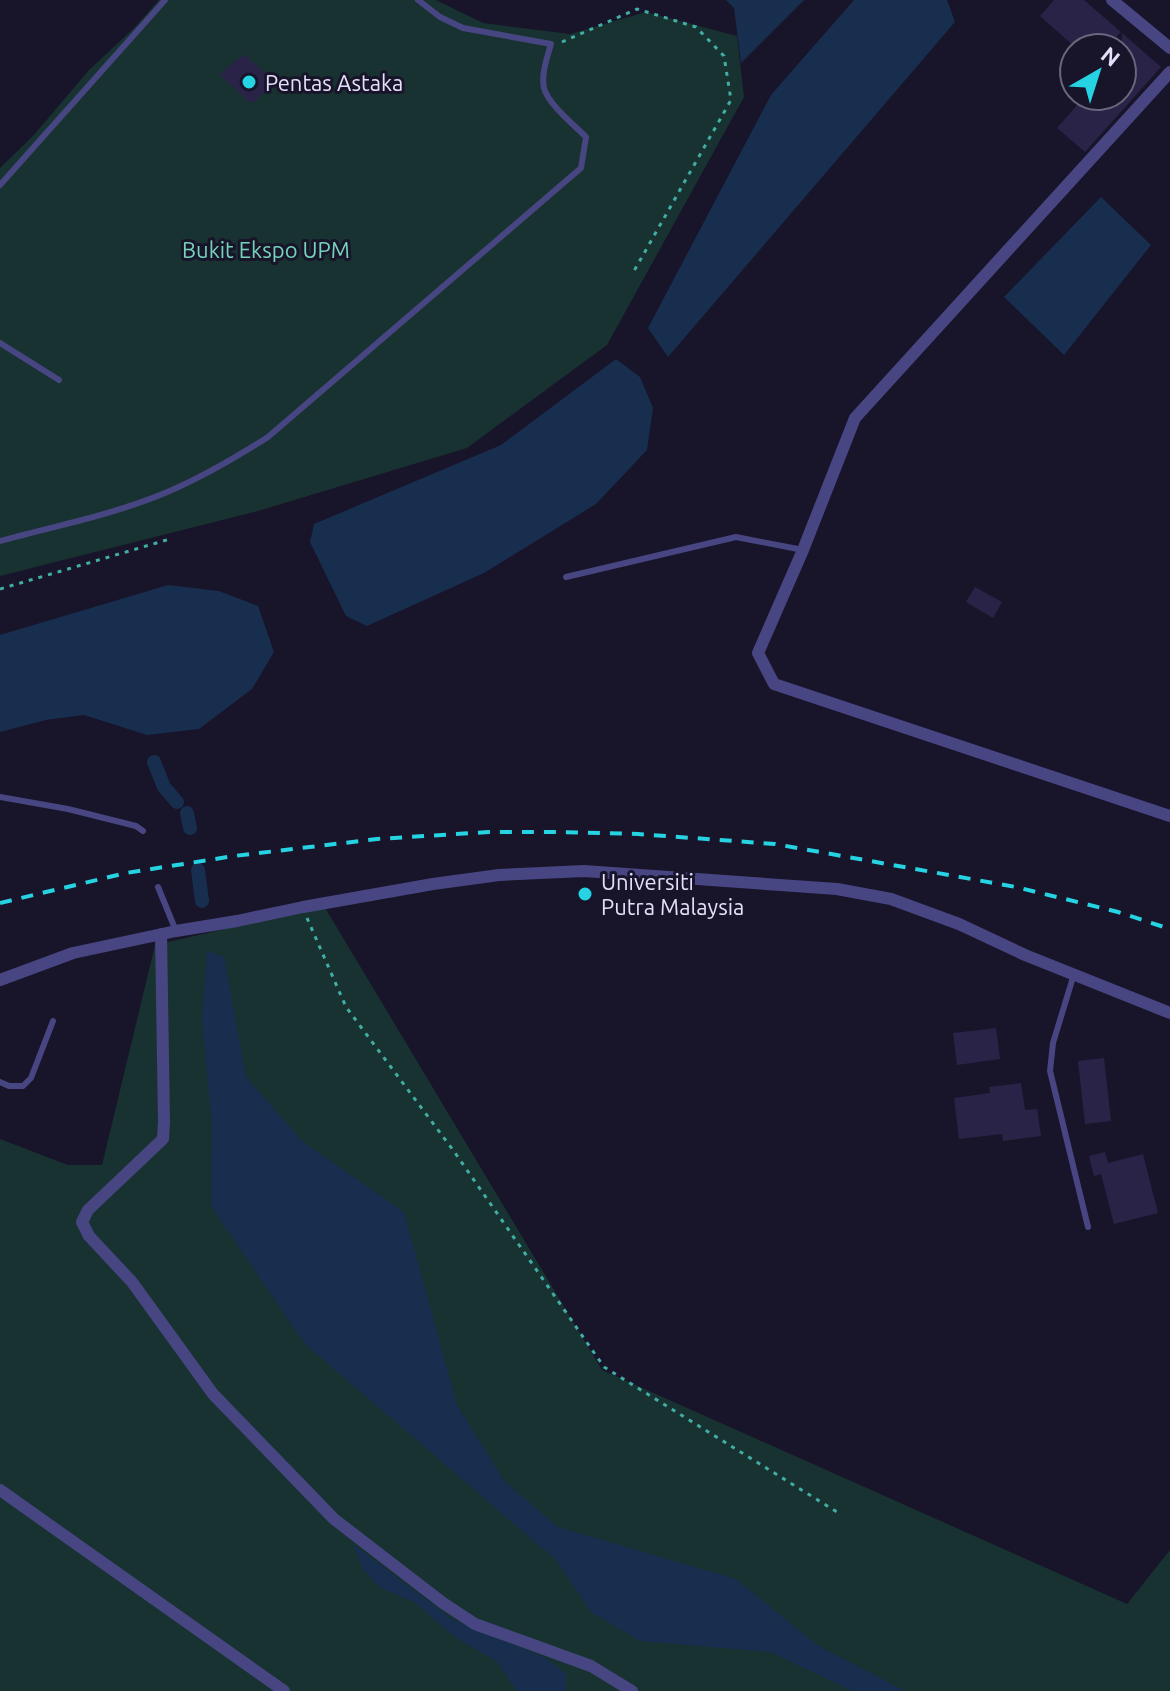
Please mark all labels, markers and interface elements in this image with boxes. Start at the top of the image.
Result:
north arrow [1058,32,1138,112]
text: N [1097,41,1125,71]
place label: Pentas Astaka [265,70,403,95]
marker: Pentas Astaka [240,73,258,91]
park label: Bukit Ekspo UPM [182,237,350,262]
place label: Universiti Putra Malaysia [601,869,744,919]
marker: Universiti Putra Malaysia [576,885,594,903]

